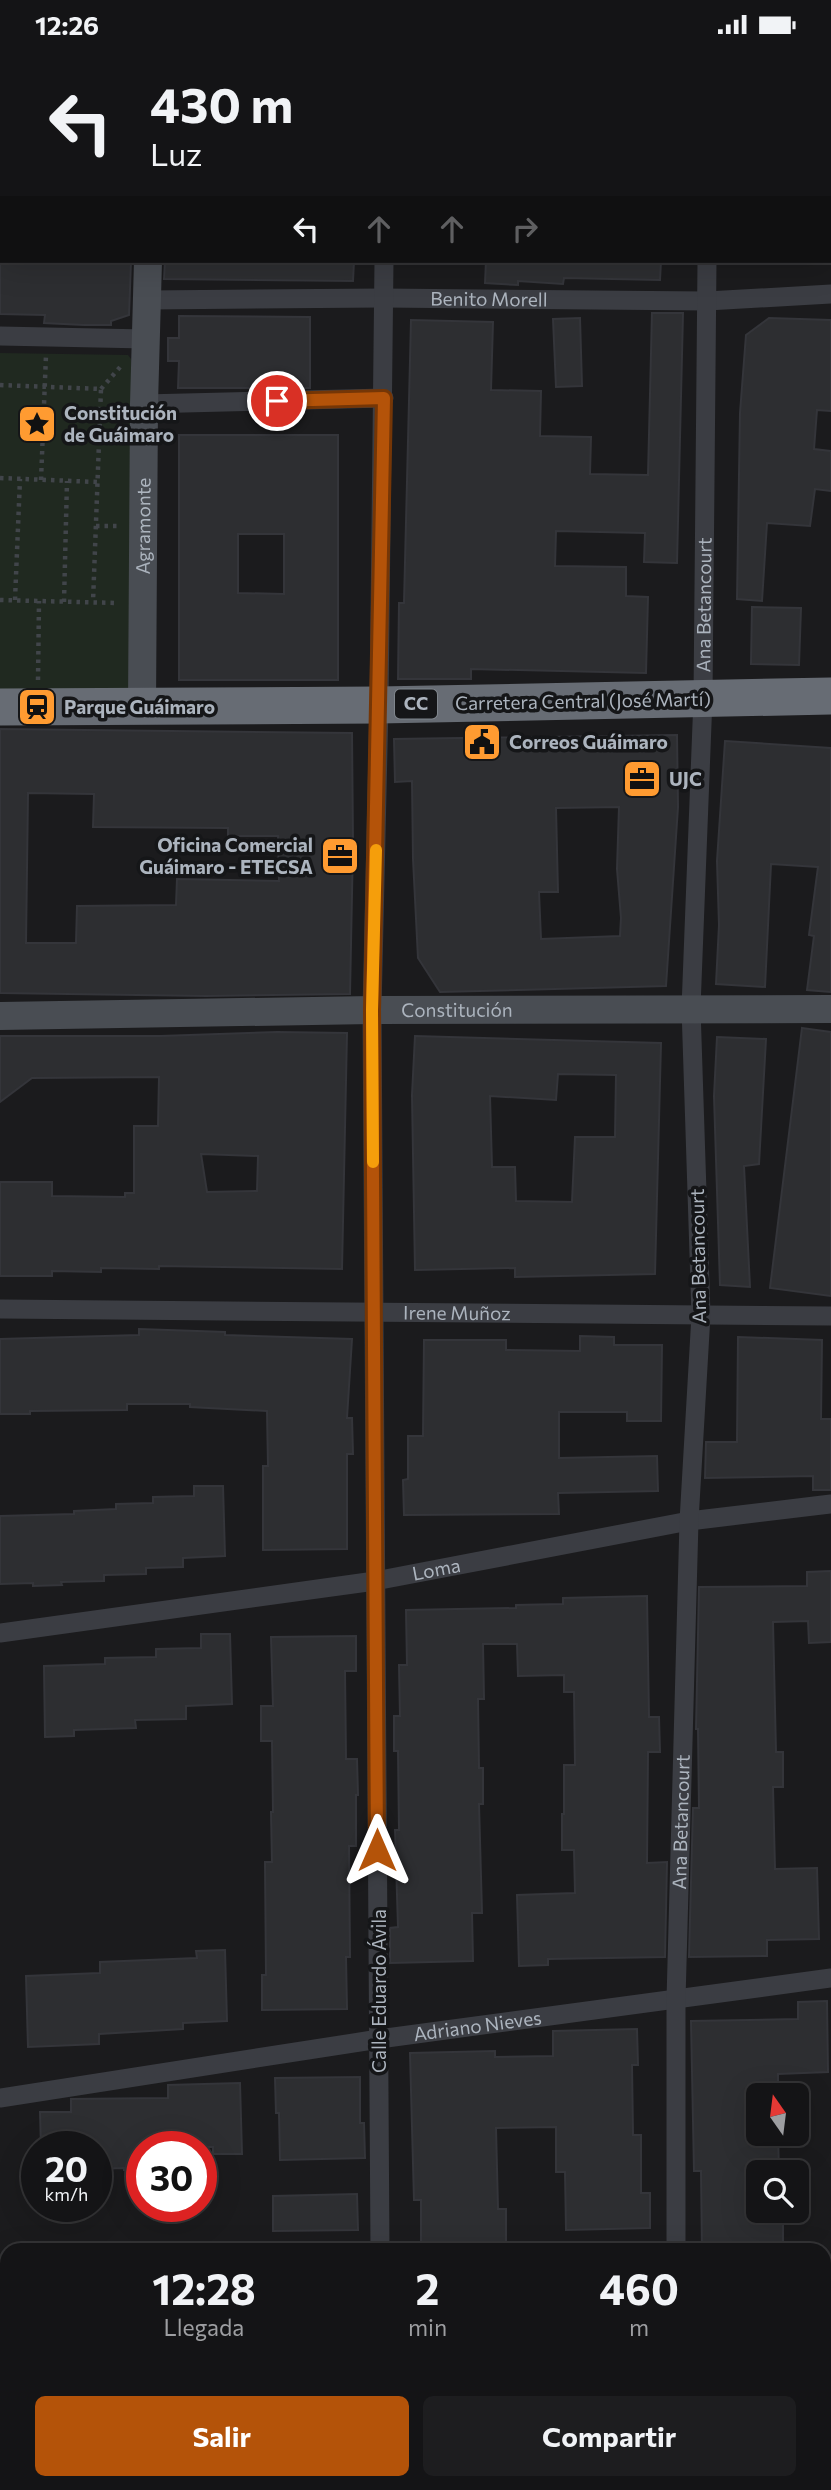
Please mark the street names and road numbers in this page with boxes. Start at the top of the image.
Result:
street label: Benito Morell [430,286,548,311]
street label: Agramonte [131,477,155,575]
street label: Ana Betancourt [691,537,715,673]
street label: Carretera Central (José Martí) [455,687,711,714]
road number: CC [395,689,437,719]
street label: Constitución [401,998,513,1021]
street label: Ana Betancourt [685,1188,710,1324]
street label: Irene Muñoz [403,1300,511,1324]
street label: Loma [410,1553,462,1585]
street label: Ana Betancourt [667,1754,694,1890]
street label: Calle Eduardo Ávila [367,1909,390,2073]
street label: Adriano Nieves [412,2005,543,2045]

